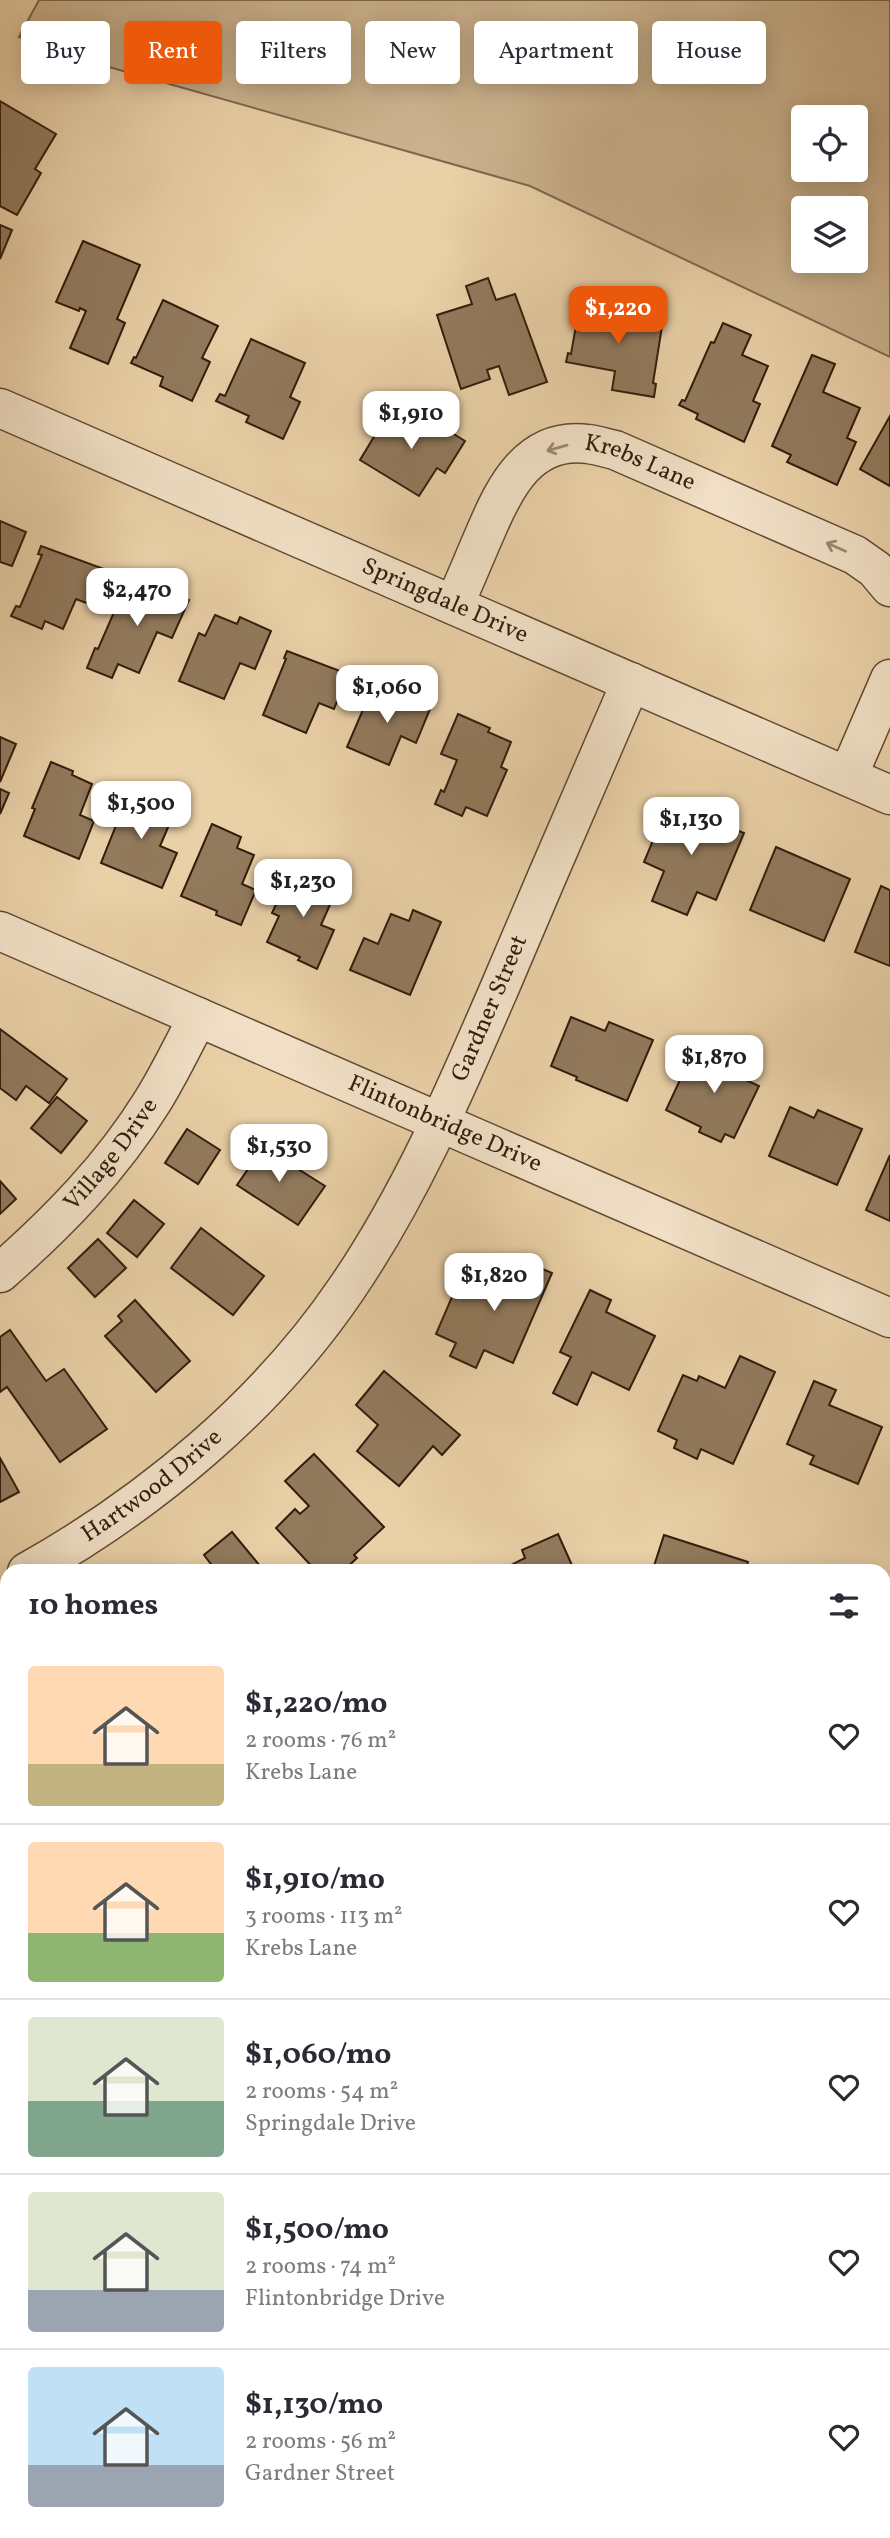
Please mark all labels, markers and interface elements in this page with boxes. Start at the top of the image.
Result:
chip: Buy [21,21,110,84]
chip: Rent [124,21,222,84]
chip: Filters [236,21,351,84]
chip: New [365,21,460,84]
chip: Apartment [474,21,638,84]
chip: House [652,21,766,84]
map controls [791,105,868,273]
button: locate [791,105,868,182]
button: layers [791,196,868,273]
pin: $1,220 [561,286,675,346]
text: $1,220 [585,293,651,325]
pin: $1,910 [354,392,468,451]
text: $1,910 [379,398,443,430]
street label: Krebs Lane [582,427,701,500]
one-way arrow [546,442,568,455]
one-way arrow [826,540,847,553]
street label: Springdale Drive [356,550,533,653]
pin: $2,470 [80,568,194,628]
text: $2,470 [102,575,172,607]
pin: $1,060 [330,666,444,725]
text: $1,060 [352,672,422,704]
pin: $1,500 [84,782,198,841]
text: $1,500 [107,788,175,820]
pin: $1,130 [634,798,748,857]
text: $1,130 [659,804,723,836]
pin: $1,230 [246,860,360,919]
text: $1,230 [270,866,336,898]
street label: Gardner Street [444,930,537,1087]
pin: $1,870 [657,1036,771,1095]
text: $1,870 [681,1042,747,1074]
street label: Flintonbridge Drive [342,1067,547,1182]
street label: Village Drive [57,1092,167,1219]
pin: $1,530 [222,1124,336,1184]
text: $1,530 [246,1131,312,1163]
pin: $1,820 [437,1254,551,1313]
text: $1,820 [460,1260,528,1292]
street label: Hartwood Drive [75,1422,230,1552]
text: 10 homes [28,1585,158,1627]
icon: filters [825,1587,863,1625]
text: $1,220/mo [245,1683,387,1725]
icon: home [84,1694,168,1778]
icon: heart [825,1717,863,1755]
text: 2 rooms · 76 m² [245,1725,396,1757]
text: Krebs Lane [245,1757,357,1789]
text: $1,910/mo [245,1859,385,1901]
icon: home [84,1870,168,1954]
icon: heart [825,1893,863,1931]
text: 3 rooms · 113 m² [245,1901,403,1933]
text: Krebs Lane [245,1933,357,1965]
text: $1,060/mo [245,2034,392,2076]
icon: home [84,2045,168,2129]
icon: heart [825,2068,863,2106]
text: 2 rooms · 54 m² [245,2076,398,2108]
text: Springdale Drive [245,2108,416,2140]
text: $1,500/mo [245,2209,389,2251]
icon: home [84,2220,168,2304]
icon: heart [825,2243,863,2281]
text: 2 rooms · 74 m² [245,2251,396,2283]
text: Flintonbridge Drive [245,2283,445,2315]
text: $1,130/mo [245,2384,383,2426]
icon: home [84,2395,168,2479]
icon: heart [825,2418,863,2456]
text: 2 rooms · 56 m² [245,2426,396,2458]
text: Gardner Street [245,2458,395,2490]

